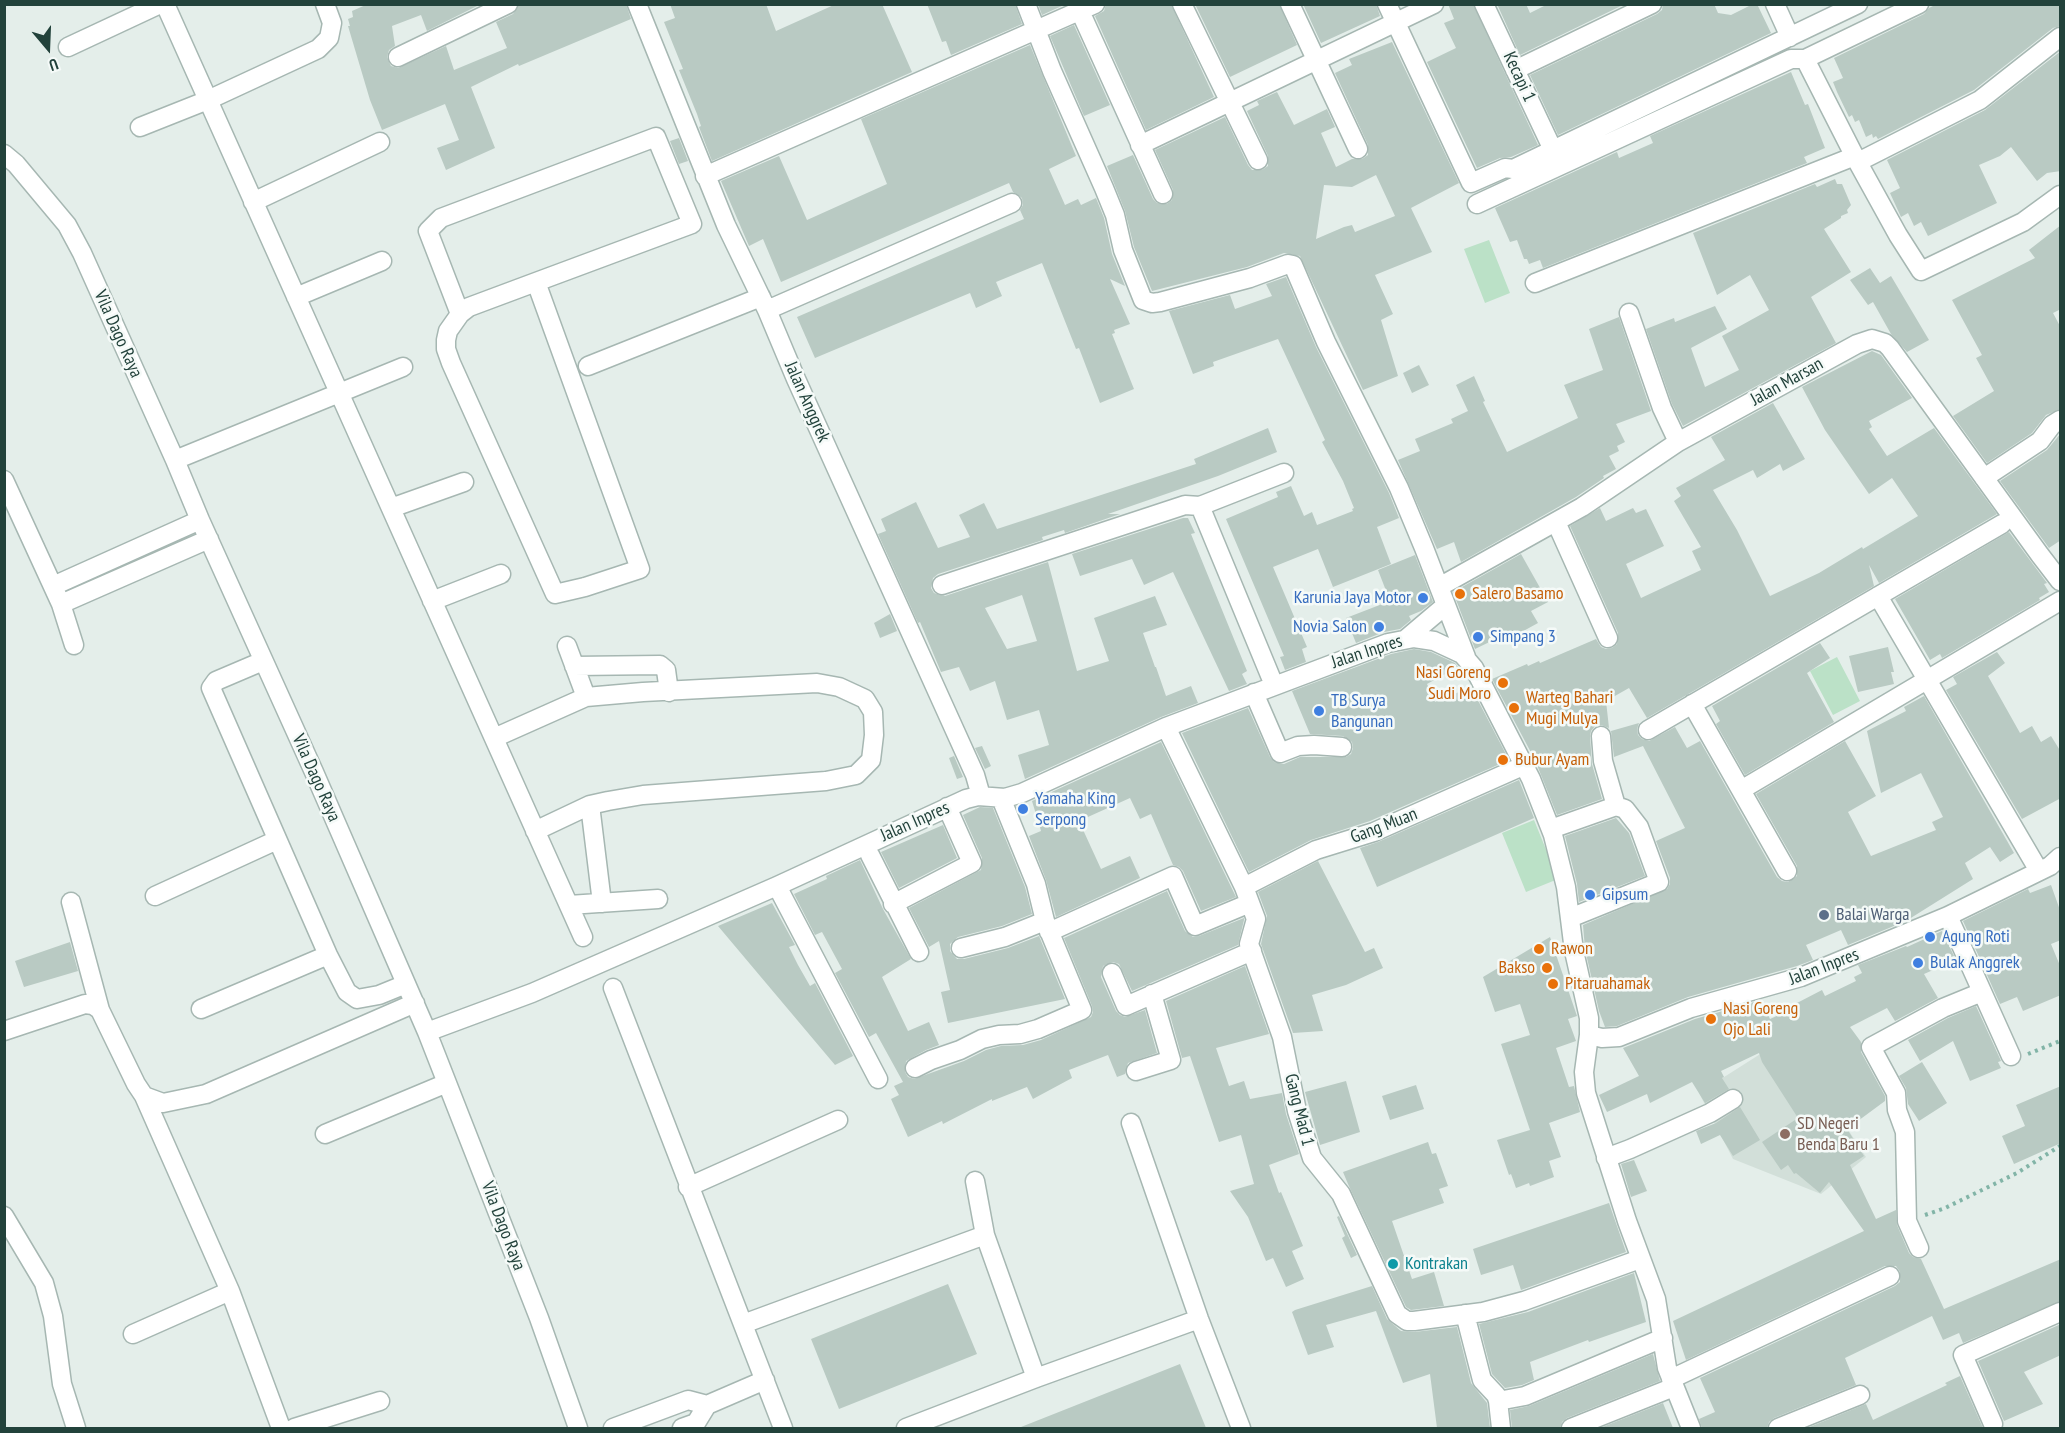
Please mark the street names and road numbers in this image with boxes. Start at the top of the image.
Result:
street label: Kecapi 1 [1498,49,1540,105]
street label: Vila Dago Raya [89,287,147,381]
street label: Jalan Marsan [1747,353,1827,411]
street label: Jalan Anggrek [780,358,834,446]
street label: Jalan Inpres [1329,630,1405,674]
street label: Vila Dago Raya [287,731,345,825]
street label: Jalan Inpres [877,797,953,847]
street label: Gang Muan [1347,803,1421,849]
street label: Jalan Inpres [1786,944,1862,990]
street label: Gang Mad 1 [1280,1072,1318,1148]
street label: Vila Dago Raya [476,1179,530,1273]

